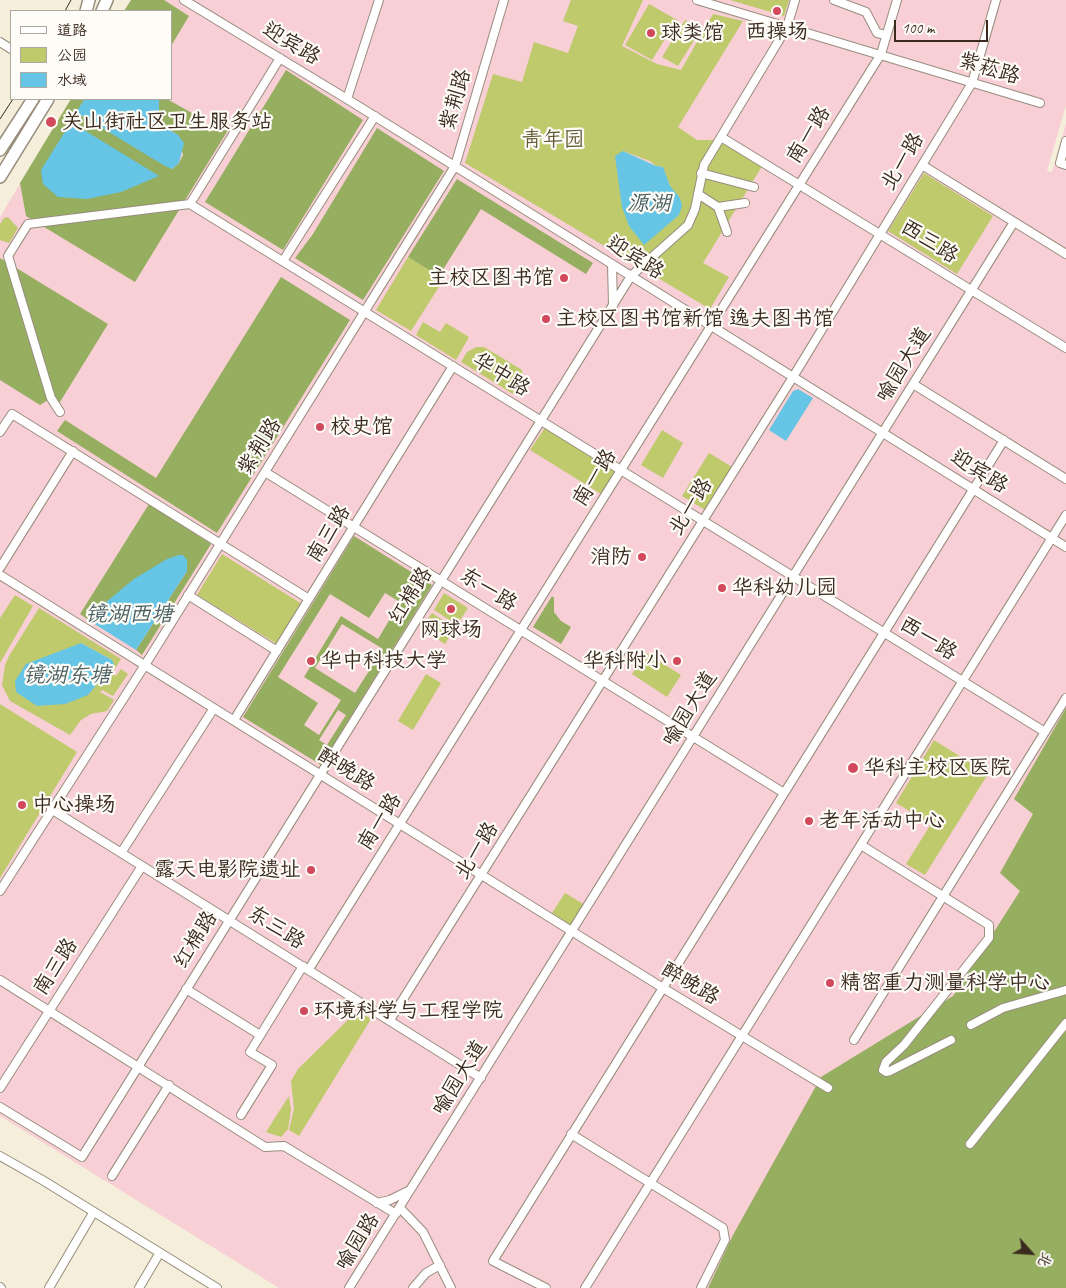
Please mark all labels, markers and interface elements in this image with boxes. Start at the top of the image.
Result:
marker: 西操场 [771,5,783,17]
legend [10,10,172,100]
scale bar [896,10,990,42]
street label: 迎宾路 [258,17,324,71]
place label: 西操场 [746,19,808,45]
text: 100 m [902,19,934,38]
place label: 球类馆 [661,20,724,46]
text: 道路 [57,21,87,40]
marker: 球类馆 [645,27,657,39]
text: 公园 [57,46,87,65]
street label: 紫菘路 [955,48,1023,90]
street label: 紫荆路 [435,66,477,134]
text: 水域 [57,71,87,90]
street label: 南一路 [782,102,836,168]
place label: 关山街社区卫生服务站 [62,109,272,135]
marker: 关山街社区卫生服务站 [44,115,58,129]
park label: 青年园 [522,127,584,153]
street label: 北一路 [876,129,930,195]
water label: 源湖 [627,191,671,217]
street label: 西三路 [896,215,962,269]
street label: 迎宾路 [602,231,668,285]
place label: 主校区图书馆 [428,265,554,291]
marker: 主校区图书馆 [558,272,570,284]
place label: 主校区图书馆新馆 逸夫图书馆 [556,306,834,332]
marker: 主校区图书馆新馆 逸夫图书馆 [540,313,552,325]
street label: 喻园大道 [871,323,937,407]
street label: 华中路 [468,348,534,402]
street label: 紫荆路 [233,414,287,480]
place label: 校史馆 [330,414,393,440]
marker: 校史馆 [314,421,326,433]
street label: 南一路 [568,445,622,511]
street label: 迎宾路 [946,445,1012,499]
street label: 北一路 [664,474,718,540]
street label: 南三路 [302,501,356,567]
place label: 消防 [590,544,632,570]
marker: 消防 [636,551,648,563]
street label: 红棉路 [384,563,438,629]
street label: 东一路 [455,563,521,617]
place label: 华科幼儿园 [732,575,837,601]
marker: 华科幼儿园 [716,582,728,594]
water label: 镜湖西塘 [85,602,173,628]
marker: 网球场 [445,603,457,615]
street label: 西一路 [895,612,961,666]
place label: 网球场 [420,617,482,643]
place label: 华中科技大学 [321,648,447,674]
place label: 华科附小 [583,648,667,674]
marker: 华中科技大学 [305,655,317,667]
marker: 华科附小 [671,655,683,667]
water label: 镜湖东塘 [23,663,111,689]
street label: 喻园大道 [657,667,723,751]
street label: 醉晚路 [313,743,379,797]
place label: 华科主校区医院 [864,755,1011,781]
marker: 华科主校区医院 [846,761,860,775]
street label: 南一路 [353,789,407,855]
place label: 中心操场 [32,792,116,818]
marker: 中心操场 [16,799,28,811]
place label: 老年活动中心 [819,808,945,834]
marker: 老年活动中心 [803,815,815,827]
street label: 北一路 [450,818,504,884]
place label: 露天电影院遗址 [154,857,301,883]
marker: 露天电影院遗址 [305,864,317,876]
street label: 东三路 [243,901,309,955]
street label: 红棉路 [169,907,223,973]
street label: 南三路 [28,934,84,1000]
street label: 醉晚路 [657,957,723,1011]
place label: 精密重力测量科学中心 [840,970,1050,996]
marker: 精密重力测量科学中心 [824,977,836,989]
place label: 环境科学与工程学院 [314,998,503,1024]
marker: 环境科学与工程学院 [298,1005,310,1017]
street label: 喻园大道 [427,1036,493,1120]
street label: 喻园路 [331,1209,385,1275]
north arrow [1006,1228,1056,1278]
text: 北 [1034,1250,1056,1270]

